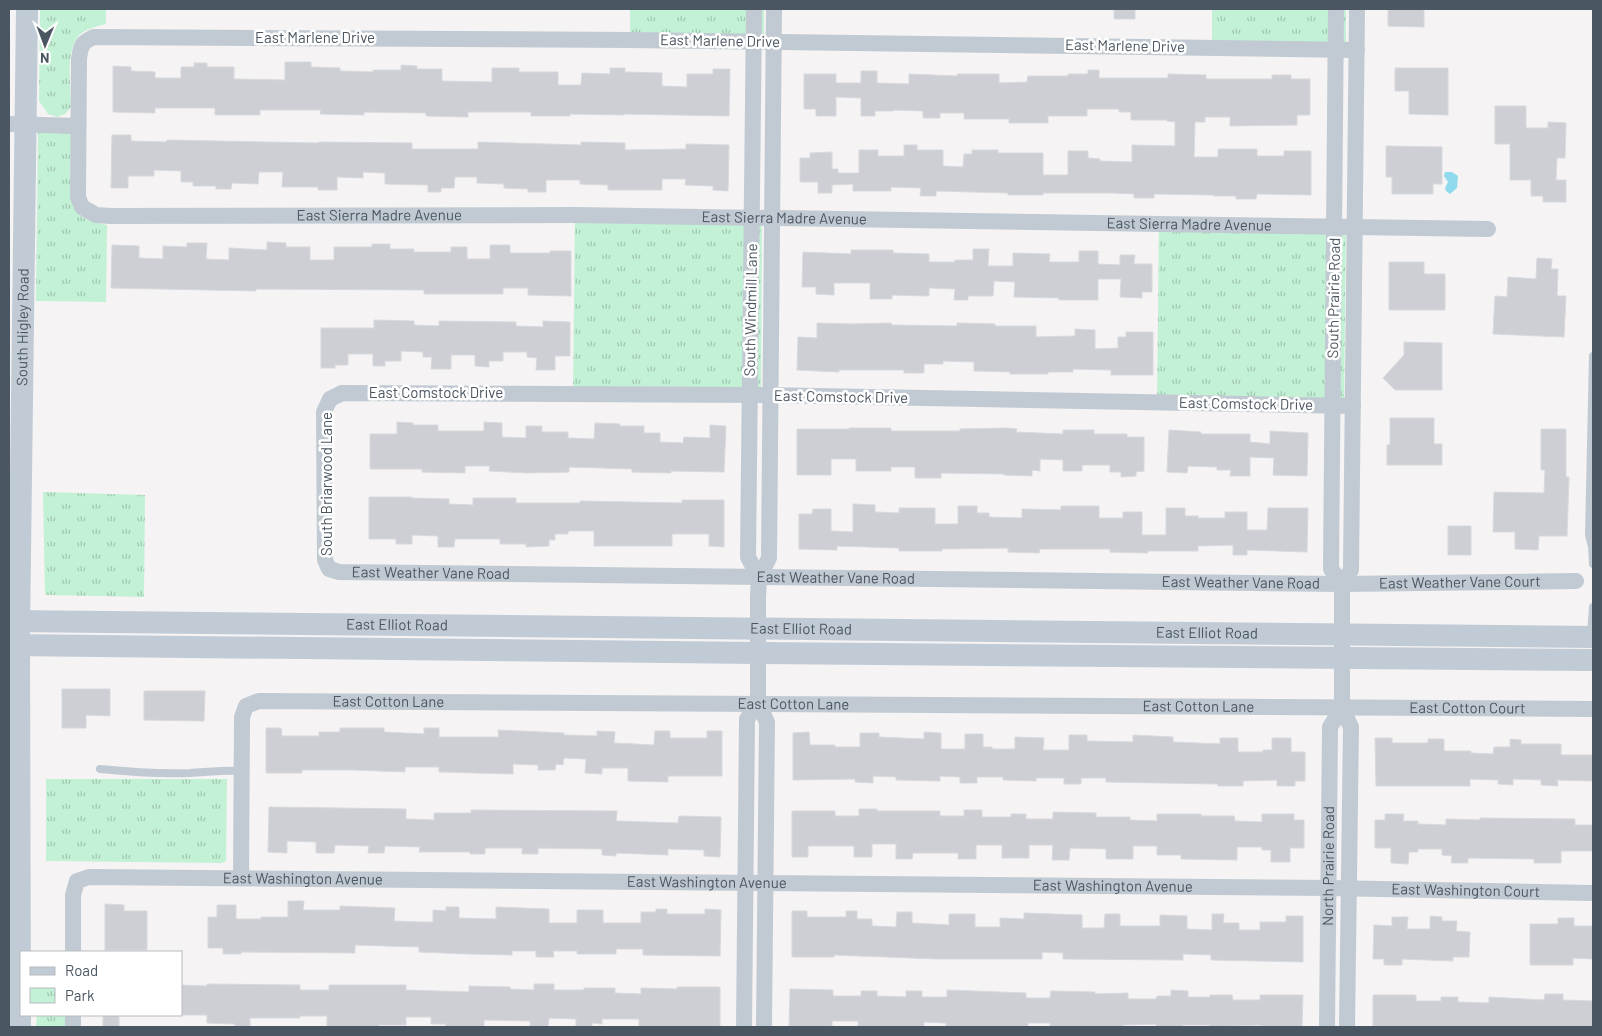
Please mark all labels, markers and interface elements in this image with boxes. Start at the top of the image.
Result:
north arrow [20,20,70,70]
street label: East Marlene Drive [255,28,375,46]
street label: East Marlene Drive [660,30,780,50]
street label: East Marlene Drive [1065,35,1185,55]
text: N [40,50,50,67]
street label: East Sierra Madre Avenue [297,205,462,224]
street label: East Sierra Madre Avenue [701,207,867,227]
street label: East Sierra Madre Avenue [1106,213,1272,234]
street label: South Prairie Road [1323,237,1343,359]
street label: South Windmill Lane [740,243,760,377]
street label: South Higley Road [12,268,32,386]
street label: East Comstock Drive [369,383,503,401]
street label: East Comstock Drive [774,386,908,406]
street label: East Comstock Drive [1179,393,1313,413]
street label: South Briarwood Lane [317,412,335,556]
street label: East Weather Vane Road [352,562,510,582]
street label: East Weather Vane Road [757,567,915,587]
street label: East Weather Vane Court [1379,571,1541,592]
street label: East Weather Vane Road [1162,572,1320,592]
street label: East Elliot Road [346,614,448,633]
street label: East Elliot Road [750,618,852,638]
street label: East Elliot Road [1156,623,1258,642]
street label: East Cotton Lane [332,691,444,710]
street label: East Cotton Lane [737,694,849,713]
street label: East Cotton Lane [1142,696,1254,715]
street label: East Cotton Court [1409,698,1525,717]
street label: North Prairie Road [1318,806,1337,926]
street label: East Washington Avenue [223,868,383,888]
street label: East Washington Avenue [627,872,787,891]
street label: East Washington Avenue [1033,875,1193,895]
street label: East Washington Court [1391,879,1540,900]
legend [20,951,182,1016]
text: Road [65,961,98,979]
text: Park [65,986,95,1004]

